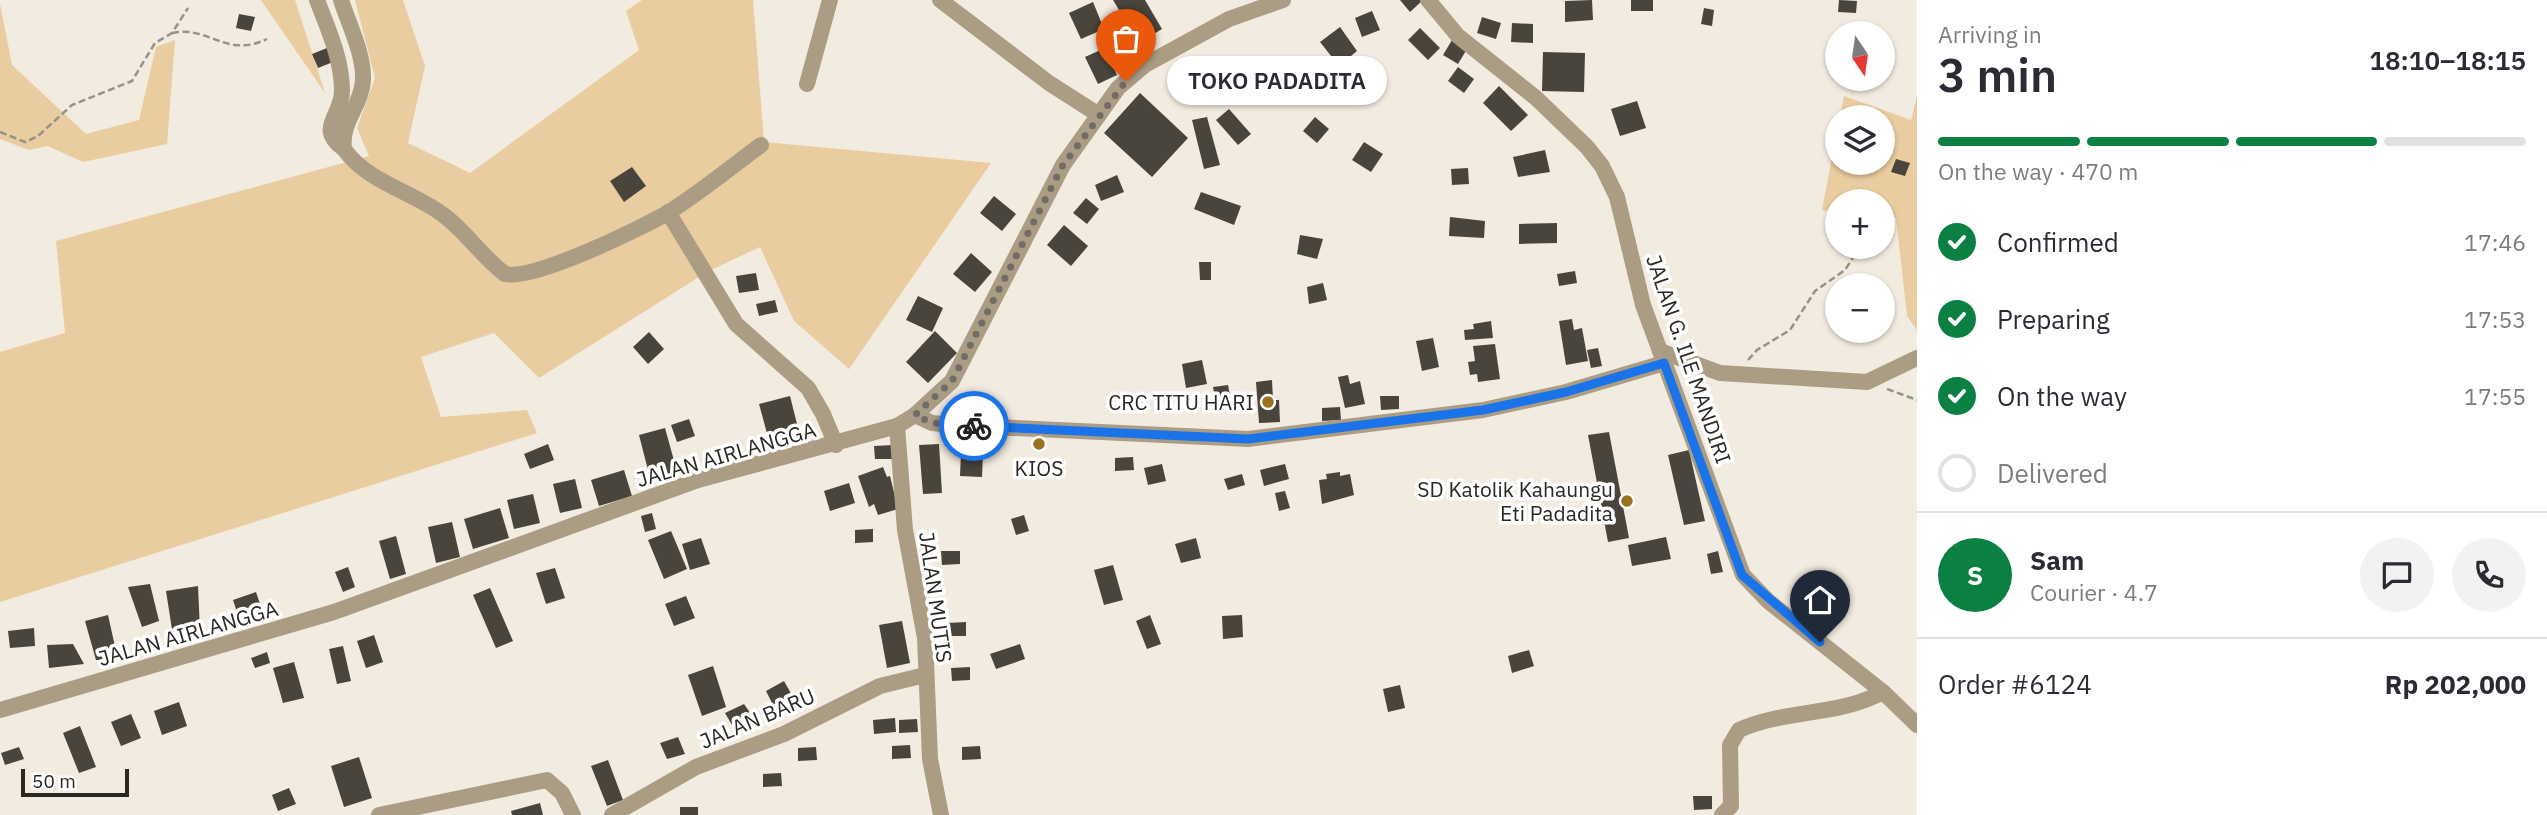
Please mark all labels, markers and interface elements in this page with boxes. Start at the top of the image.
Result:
pin [1096,9,1156,81]
text: Arriving in [1938,19,2042,49]
icon: bag [1107,20,1145,58]
north arrow [1825,21,1895,91]
map controls [1825,21,1895,343]
text: 18:10–18:15 [2369,43,2526,77]
text: 3 min [1938,45,2057,105]
callout: TOKO PADADITA [1168,56,1388,106]
text: TOKO PADADITA [1188,65,1366,95]
button: layers [1825,105,1895,175]
text: On the way · 470 m [1938,156,2138,186]
button: + [1825,189,1895,259]
icon: check [1938,223,1976,261]
text: Confirmed [1997,225,2119,259]
text: 17:46 [2464,227,2526,257]
street label: JALAN G. ILE MANDIRI [1640,251,1738,467]
button: − [1825,273,1895,343]
icon: check [1938,300,1976,338]
text: Preparing [1997,302,2110,336]
text: 17:53 [2464,304,2526,334]
icon: check [1938,377,1976,415]
text: On the way [1997,379,2127,413]
text: 17:55 [2464,381,2526,411]
place label: CRC TITU HARI [1108,388,1254,416]
courier [939,391,1009,461]
marker: CRC TITU HARI [1260,394,1276,410]
icon: bike [955,407,993,445]
street label: JALAN AIRLANGGA [633,415,819,493]
marker: KIOS [1031,436,1047,452]
place label: KIOS [1015,454,1063,482]
text: Delivered [1997,456,2108,490]
place label: SD Katolik Kahaungu Eti Padadita [1417,475,1613,527]
marker: SD Katolik Kahaungu Eti Padadita [1619,493,1635,509]
street label: JALAN MUTIS [913,530,959,664]
button: chat [2360,538,2434,612]
button: phone [2452,538,2526,612]
text: Sam [2030,543,2084,577]
text: S [1967,558,1983,592]
pin [1790,570,1850,642]
text: Courier · 4.7 [2030,577,2158,607]
icon: home [1801,581,1839,619]
street label: JALAN AIRLANGGA [95,594,281,672]
text: Order #6124 [1938,667,2092,701]
text: Rp 202,000 [2385,667,2526,701]
street label: JALAN BARU [695,681,819,755]
scale bar [21,766,130,798]
text: 50 m [32,769,76,793]

